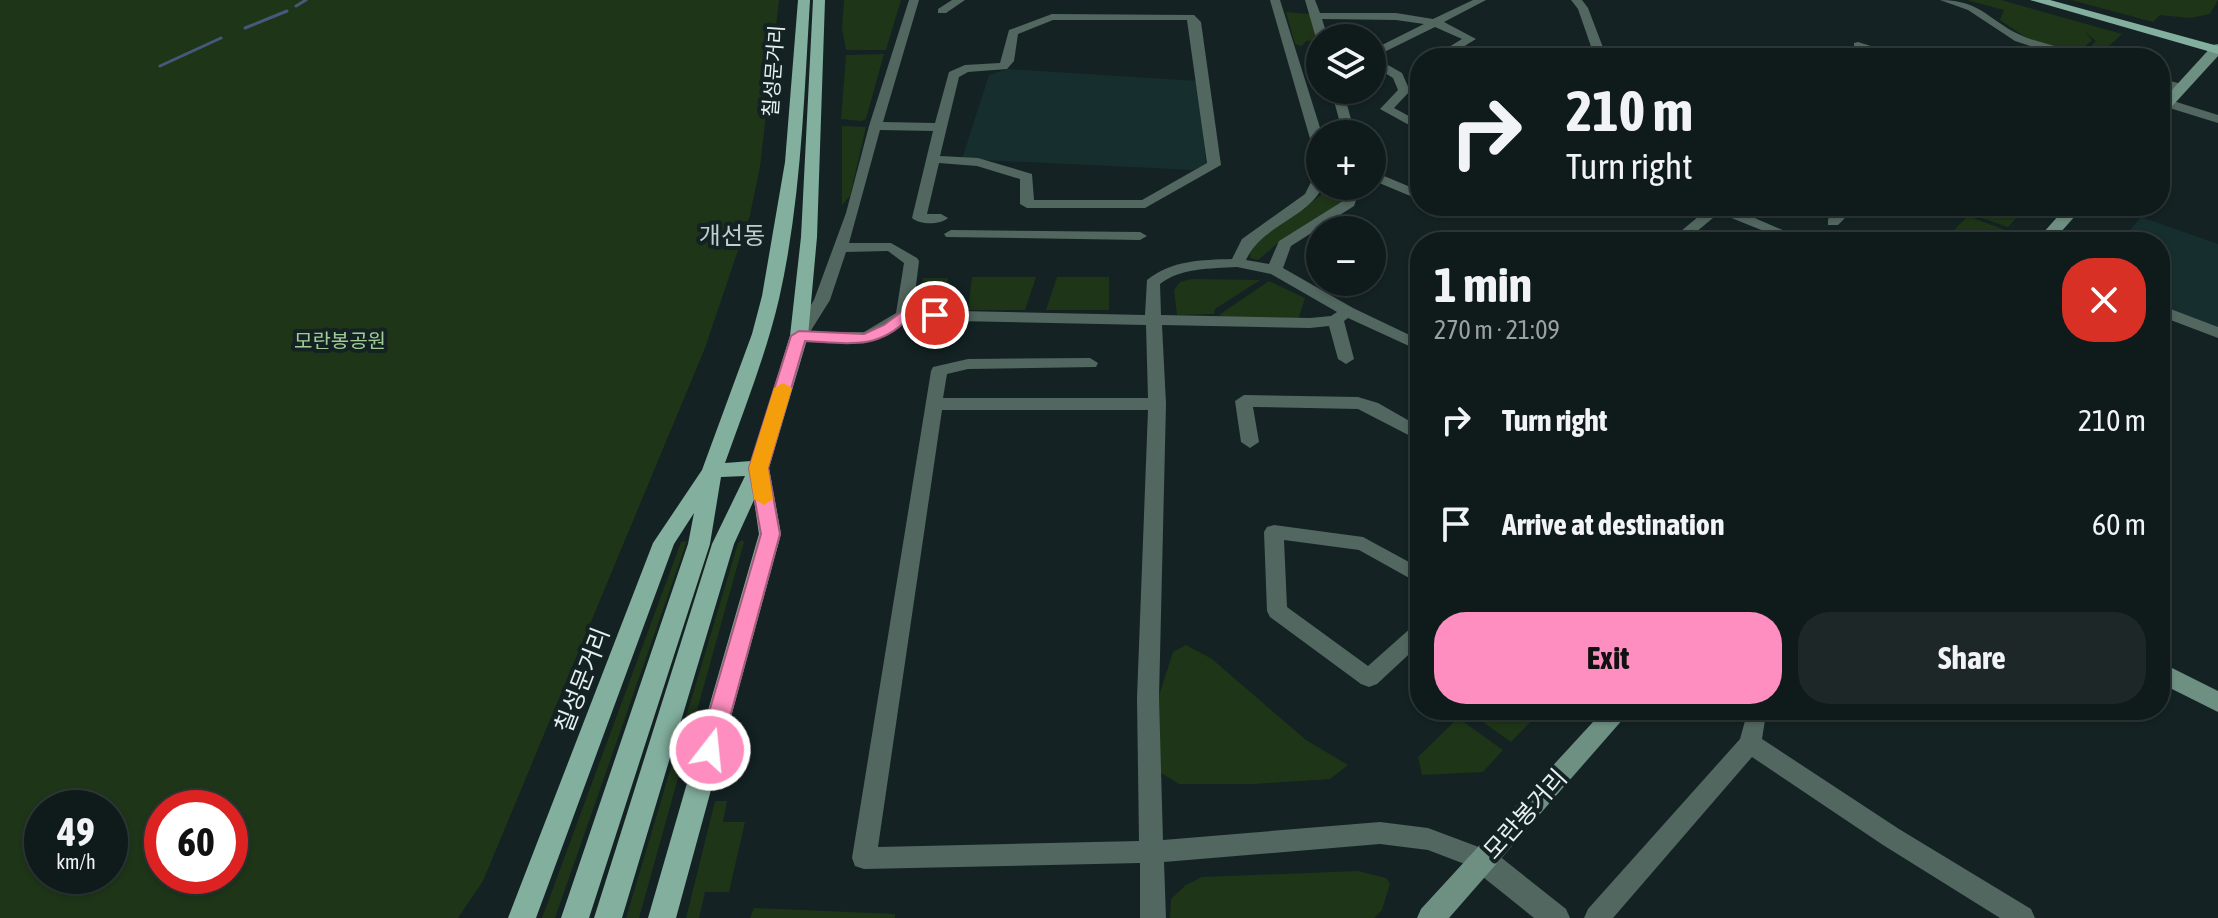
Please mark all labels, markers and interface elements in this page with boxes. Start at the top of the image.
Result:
street label: 칠성문거리 [758,24,788,118]
map controls [1306,24,1386,296]
button: layers [1306,24,1386,104]
text: 210 m [1566,79,1693,143]
icon: right [1434,80,1538,184]
button: + [1306,120,1386,200]
text: Turn right [1566,145,1693,187]
button: − [1306,216,1386,296]
district label: 개선동 [699,222,765,249]
text: 1 min [1434,257,1532,312]
button: close [2062,258,2146,342]
pin [901,281,969,349]
icon: arrive [913,293,957,337]
text: 270 m · 21:09 [1434,315,1560,345]
park label: 모란봉공원 [294,329,386,352]
icon: right [1434,398,1478,442]
text: Turn right [1502,403,1608,437]
text: 210 m [2078,403,2146,437]
icon: arrive [1434,502,1478,546]
text: Arrive at destination [1502,507,1724,541]
text: 60 m [2092,507,2146,541]
button: Exit [1434,612,1782,704]
button: Share [1798,612,2146,704]
street label: 칠성문거리 [550,624,614,736]
position arrow [668,708,752,792]
street label: 모란봉거리 [1478,764,1572,864]
speed limit sign: 60 [144,790,248,894]
text: 49 [57,809,95,854]
text: km/h [56,850,96,873]

